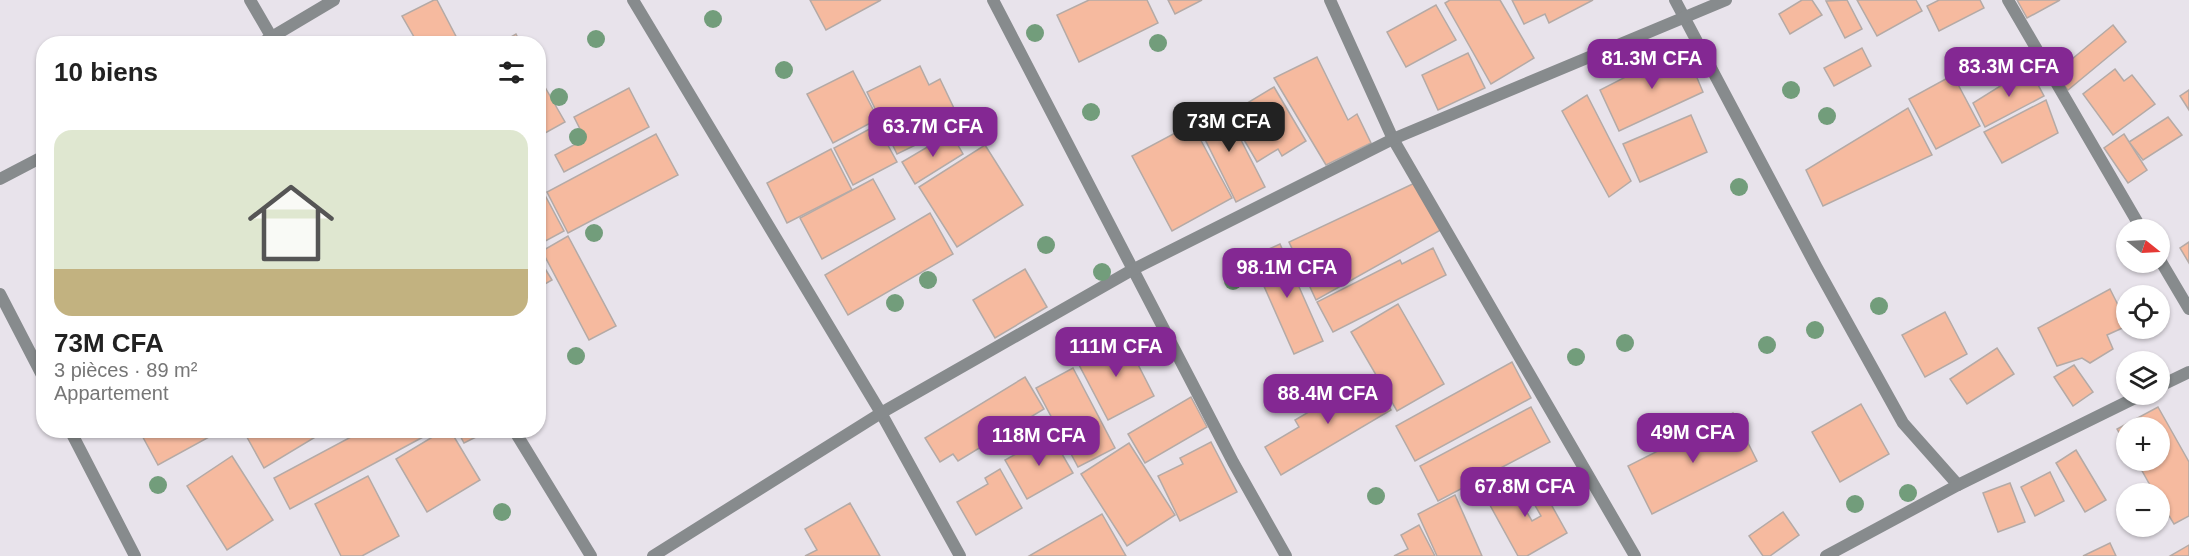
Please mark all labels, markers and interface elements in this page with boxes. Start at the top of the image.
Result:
pin: 81.3M CFA [1583,39,1721,90]
text: 81.3M CFA [1601,47,1703,69]
pin: 83.3M CFA [1940,47,2078,98]
text: 83.3M CFA [1958,55,2060,77]
icon: filters [495,56,528,89]
text: 10 biens [54,57,158,87]
pin: 73M CFA [1174,102,1284,153]
pin: 63.7M CFA [864,107,1002,158]
text: 73M CFA [1187,110,1271,132]
text: 63.7M CFA [882,115,984,137]
icon: home [237,169,345,277]
north arrow [2116,219,2170,273]
map controls [2116,219,2170,537]
pin: 98.1M CFA [1218,248,1356,299]
text: 98.1M CFA [1236,256,1338,278]
button: locate [2116,285,2170,339]
pin: 111M CFA [1054,327,1178,378]
text: 73M CFA [54,328,164,358]
text: 111M CFA [1069,335,1163,357]
button: layers [2116,351,2170,405]
text: 3 pièces · 89 m² [54,359,197,381]
pin: 88.4M CFA [1259,374,1397,425]
text: Appartement [54,382,169,404]
text: 88.4M CFA [1277,382,1379,404]
pin: 49M CFA [1638,413,1748,464]
pin: 118M CFA [977,416,1101,467]
button: + [2116,417,2170,471]
text: 49M CFA [1651,421,1735,443]
text: 118M CFA [992,424,1086,446]
pin: 67.8M CFA [1456,467,1594,518]
text: 67.8M CFA [1474,475,1576,497]
button: − [2116,483,2170,537]

